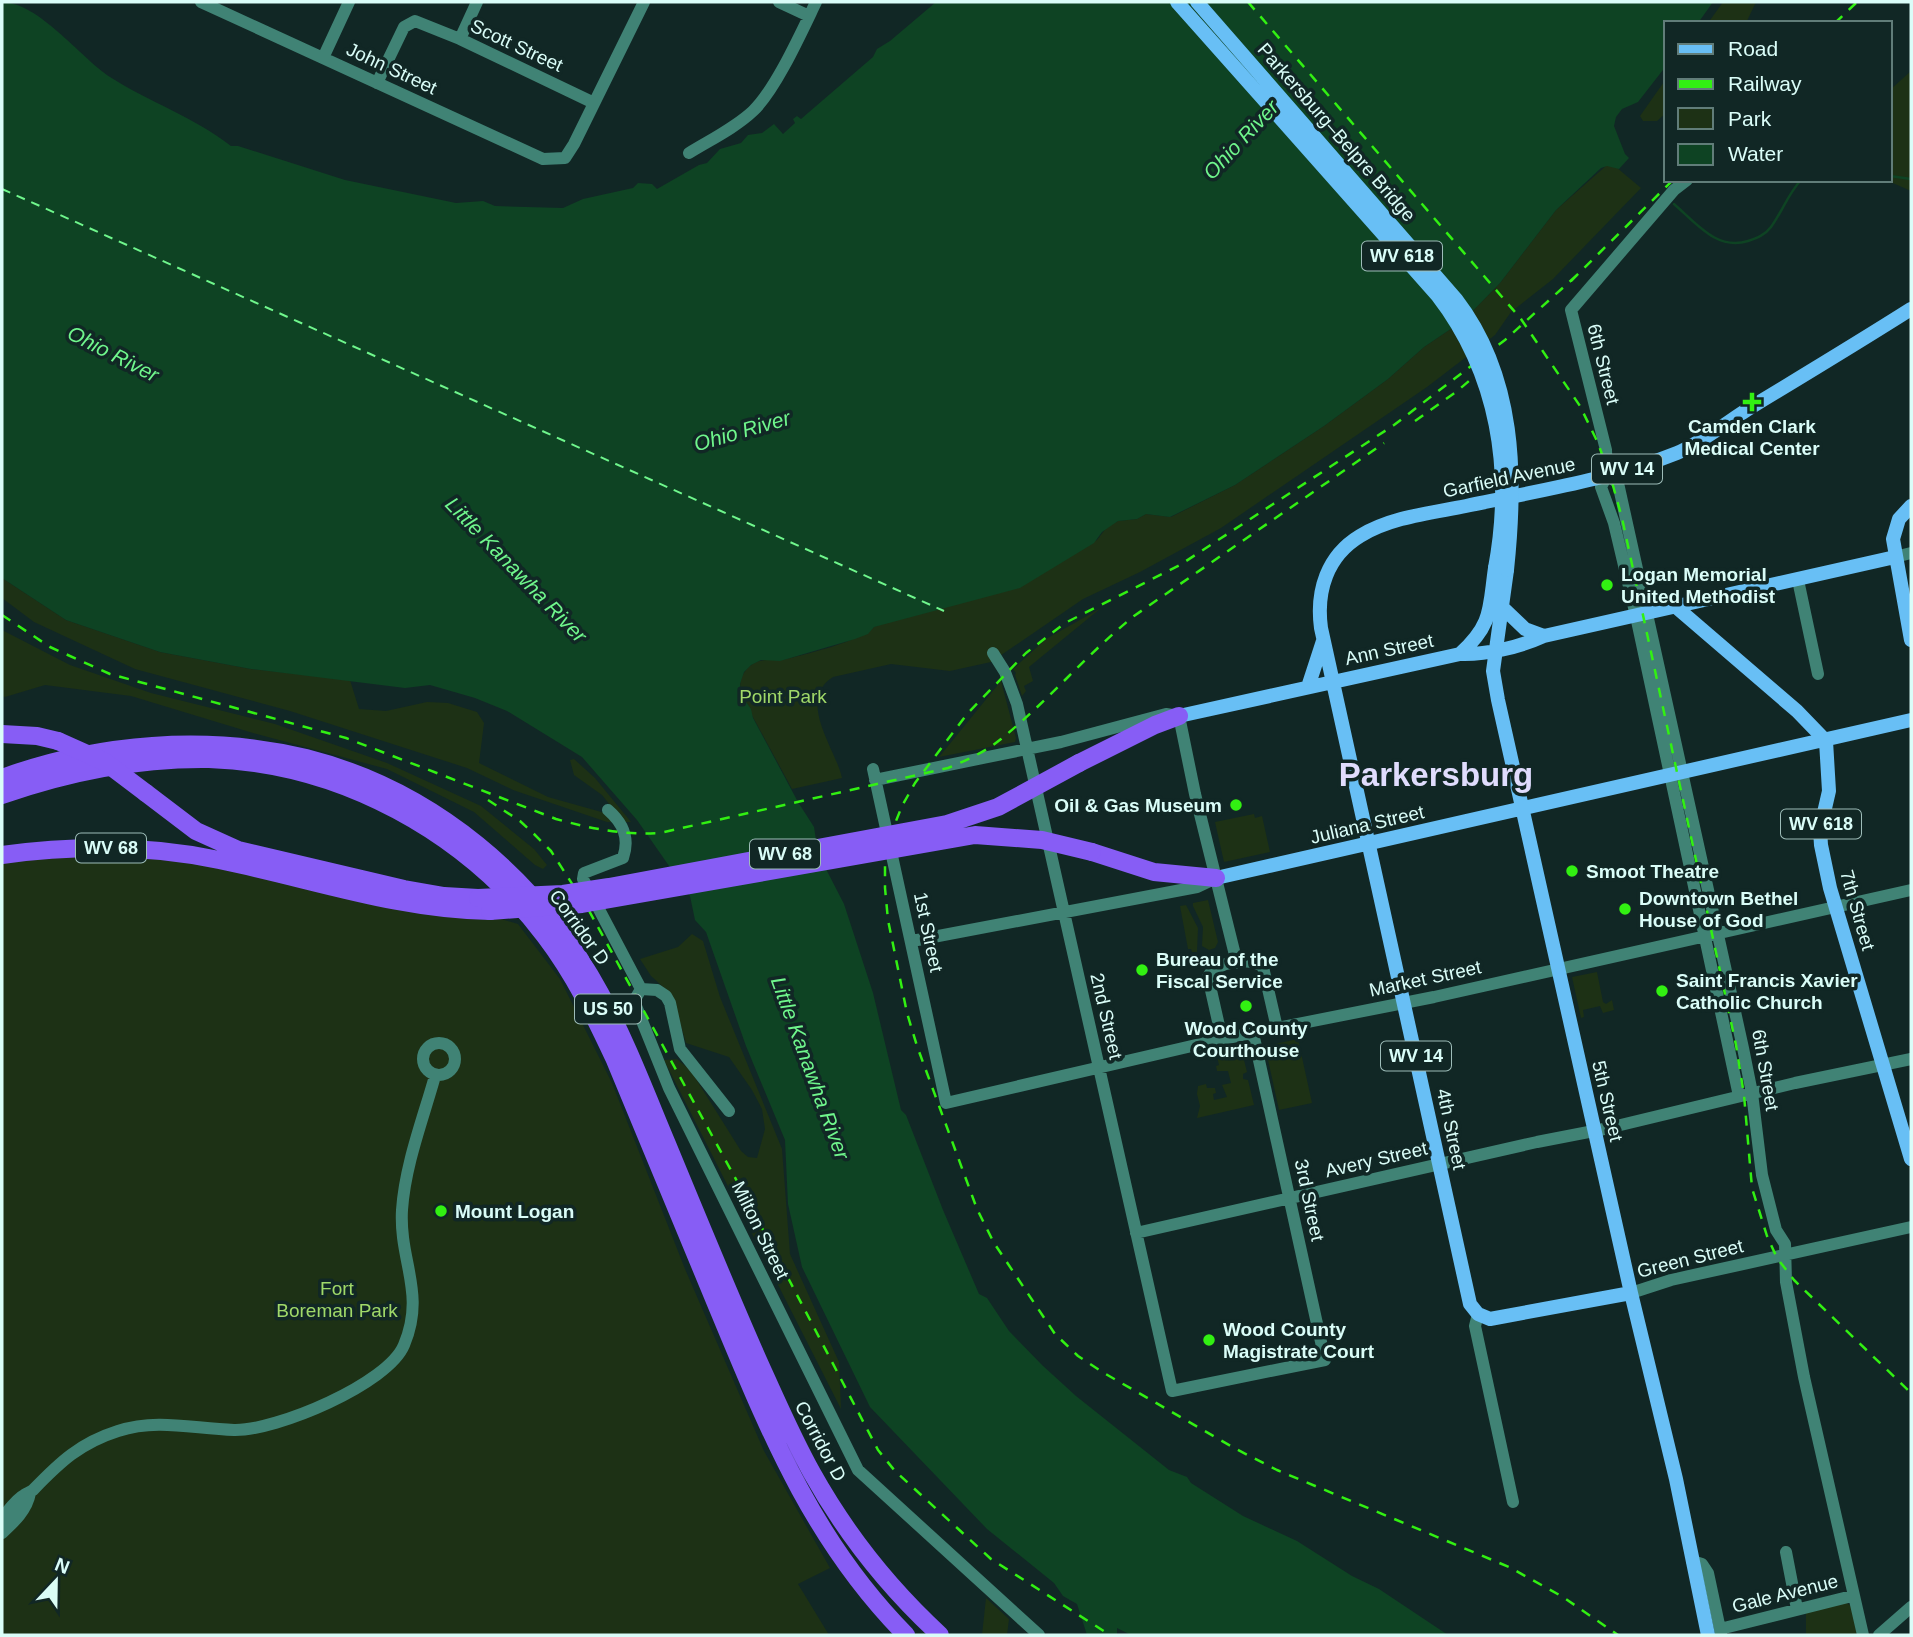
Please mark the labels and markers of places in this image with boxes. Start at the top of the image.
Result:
marker: Camden Clark Medical Center [1742,392,1762,412]
place label: Camden Clark Medical Center [1684,416,1820,459]
place label: Logan Memorial United Methodist [1621,564,1776,607]
marker: Logan Memorial United Methodist [1599,577,1615,593]
place label: Oil & Gas Museum [1054,795,1222,816]
marker: Oil & Gas Museum [1228,797,1244,813]
place label: Smoot Theatre [1586,861,1719,882]
marker: Smoot Theatre [1564,863,1580,879]
place label: Downtown Bethel House of God [1639,888,1798,931]
marker: Downtown Bethel House of God [1617,901,1633,917]
place label: Bureau of the Fiscal Service [1156,949,1283,992]
marker: Bureau of the Fiscal Service [1134,962,1150,978]
place label: Saint Francis Xavier Catholic Church [1676,970,1858,1013]
marker: Saint Francis Xavier Catholic Church [1654,983,1670,999]
marker: Wood County Courthouse [1238,998,1254,1014]
place label: Wood County Courthouse [1184,1018,1308,1061]
place label: Mount Logan [455,1201,574,1222]
marker: Mount Logan [433,1203,449,1219]
place label: Wood County Magistrate Court [1223,1319,1375,1362]
marker: Wood County Magistrate Court [1201,1332,1217,1348]

